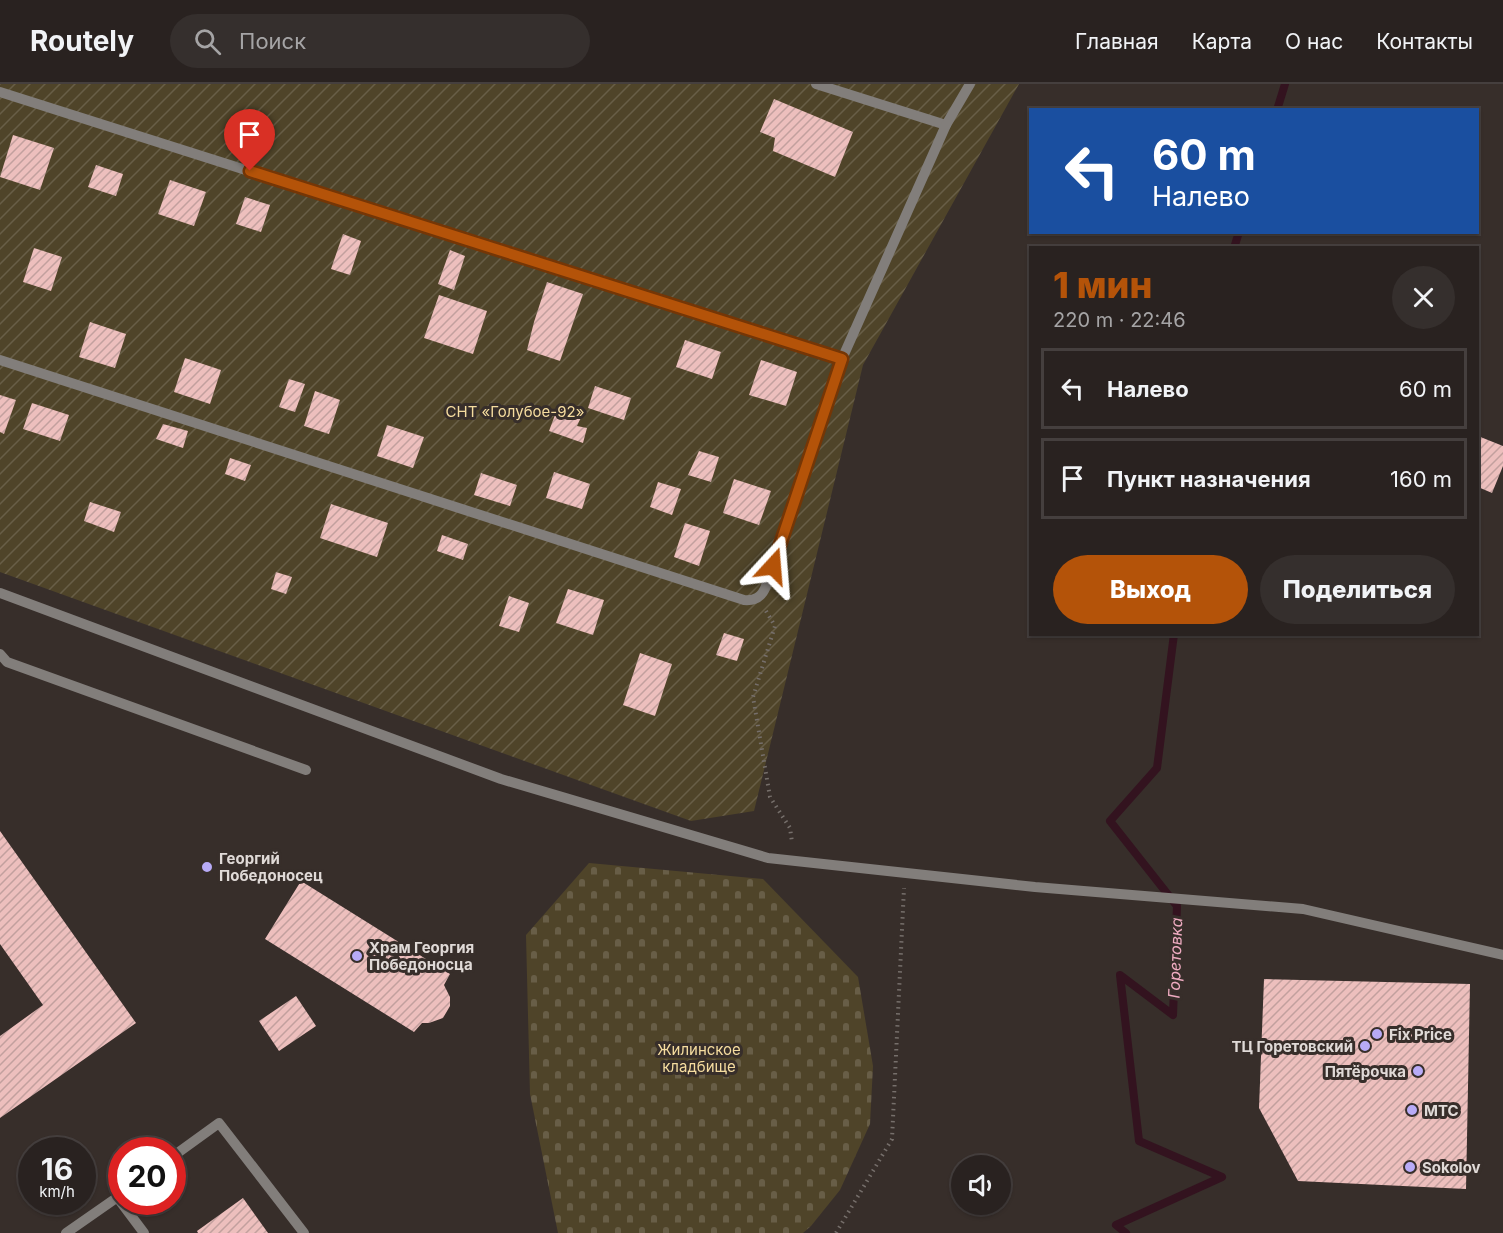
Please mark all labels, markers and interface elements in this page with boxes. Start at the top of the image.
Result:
search box [170,14,590,68]
text: Routely [30,24,134,58]
icon: search [191,25,224,58]
text: Поиск [239,28,306,54]
text: Главная [1075,29,1159,54]
text: Карта [1192,29,1252,54]
text: О нас [1285,29,1343,54]
text: Контакты [1376,29,1473,54]
pin [224,109,275,171]
icon: arrive [233,118,266,151]
text: 60 m [1152,129,1256,180]
icon: left [1053,132,1131,210]
text: Налево [1152,180,1250,213]
text: 1 мин [1053,263,1152,307]
button: close [1392,266,1455,329]
text: 220 m · 22:46 [1053,308,1186,332]
icon: left [1056,372,1089,405]
text: Налево [1107,376,1189,402]
text: 60 m [1399,376,1452,402]
park label: СНТ «Голубое-92» [446,402,584,421]
icon: arrive [1056,462,1089,495]
text: Пункт назначения [1107,466,1311,492]
text: 160 m [1390,466,1452,492]
position arrow [741,534,805,598]
button: Выход [1053,555,1248,624]
button: Поделиться [1260,555,1455,624]
place label: Георгий Победоносец [219,849,323,885]
marker: Георгий Победоносец [200,860,214,874]
water label: Горетовка [1164,917,1186,999]
place label: Храм Георгия Победоносца [369,938,474,974]
marker: Храм Георгия Победоносца [350,949,364,963]
place label: Fix Price [1389,1025,1452,1044]
marker: Fix Price [1370,1027,1384,1041]
place label: ТЦ Горетовский [1231,1037,1353,1056]
marker: ТЦ Горетовский [1358,1039,1372,1053]
park label: Жилинское кладбище [657,1040,741,1076]
place label: Пятёрочка [1325,1062,1406,1081]
marker: Пятёрочка [1411,1064,1425,1078]
place label: МТС [1424,1101,1459,1120]
marker: МТС [1405,1103,1419,1117]
speed limit sign: 20 [108,1137,186,1215]
text: 16 [41,1151,73,1187]
map controls [951,1155,1011,1215]
button: sound [951,1155,1011,1215]
place label: Sokolov [1422,1158,1481,1177]
marker: Sokolov [1403,1160,1417,1174]
text: km/h [39,1182,75,1201]

